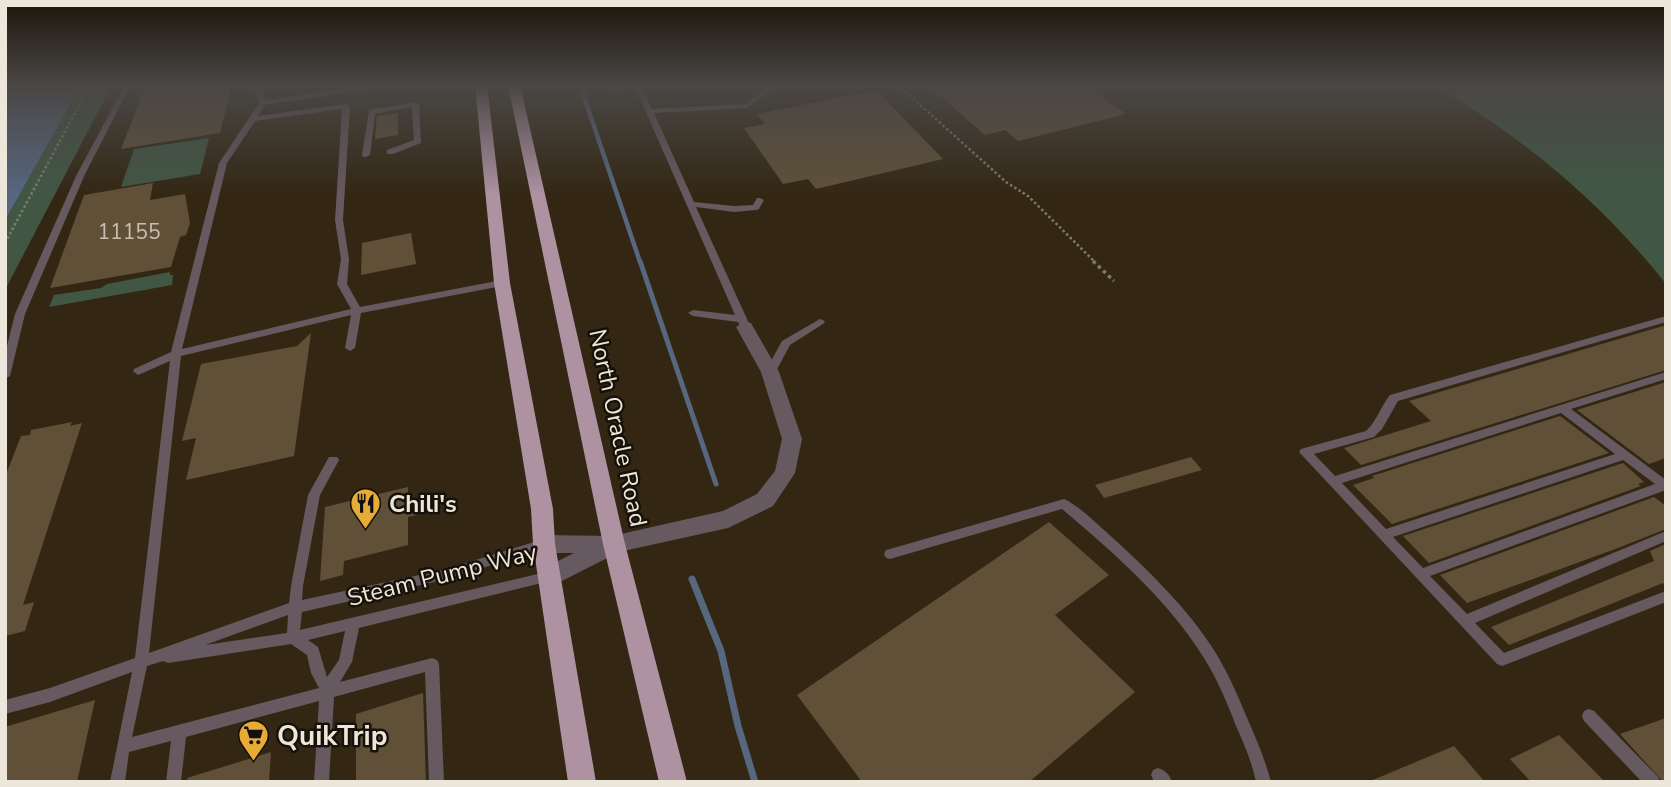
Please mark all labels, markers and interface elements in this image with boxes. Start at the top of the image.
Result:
house number: 11155 [98,218,161,246]
street label: North Oracle Road [581,326,655,530]
restaurant icon: Chili's [349,487,383,531]
place label: Chili's [389,488,457,520]
street label: Steam Pump Way [344,536,541,614]
place label: QuikTrip [277,717,387,755]
supermarket icon: QuikTrip [237,719,271,763]

